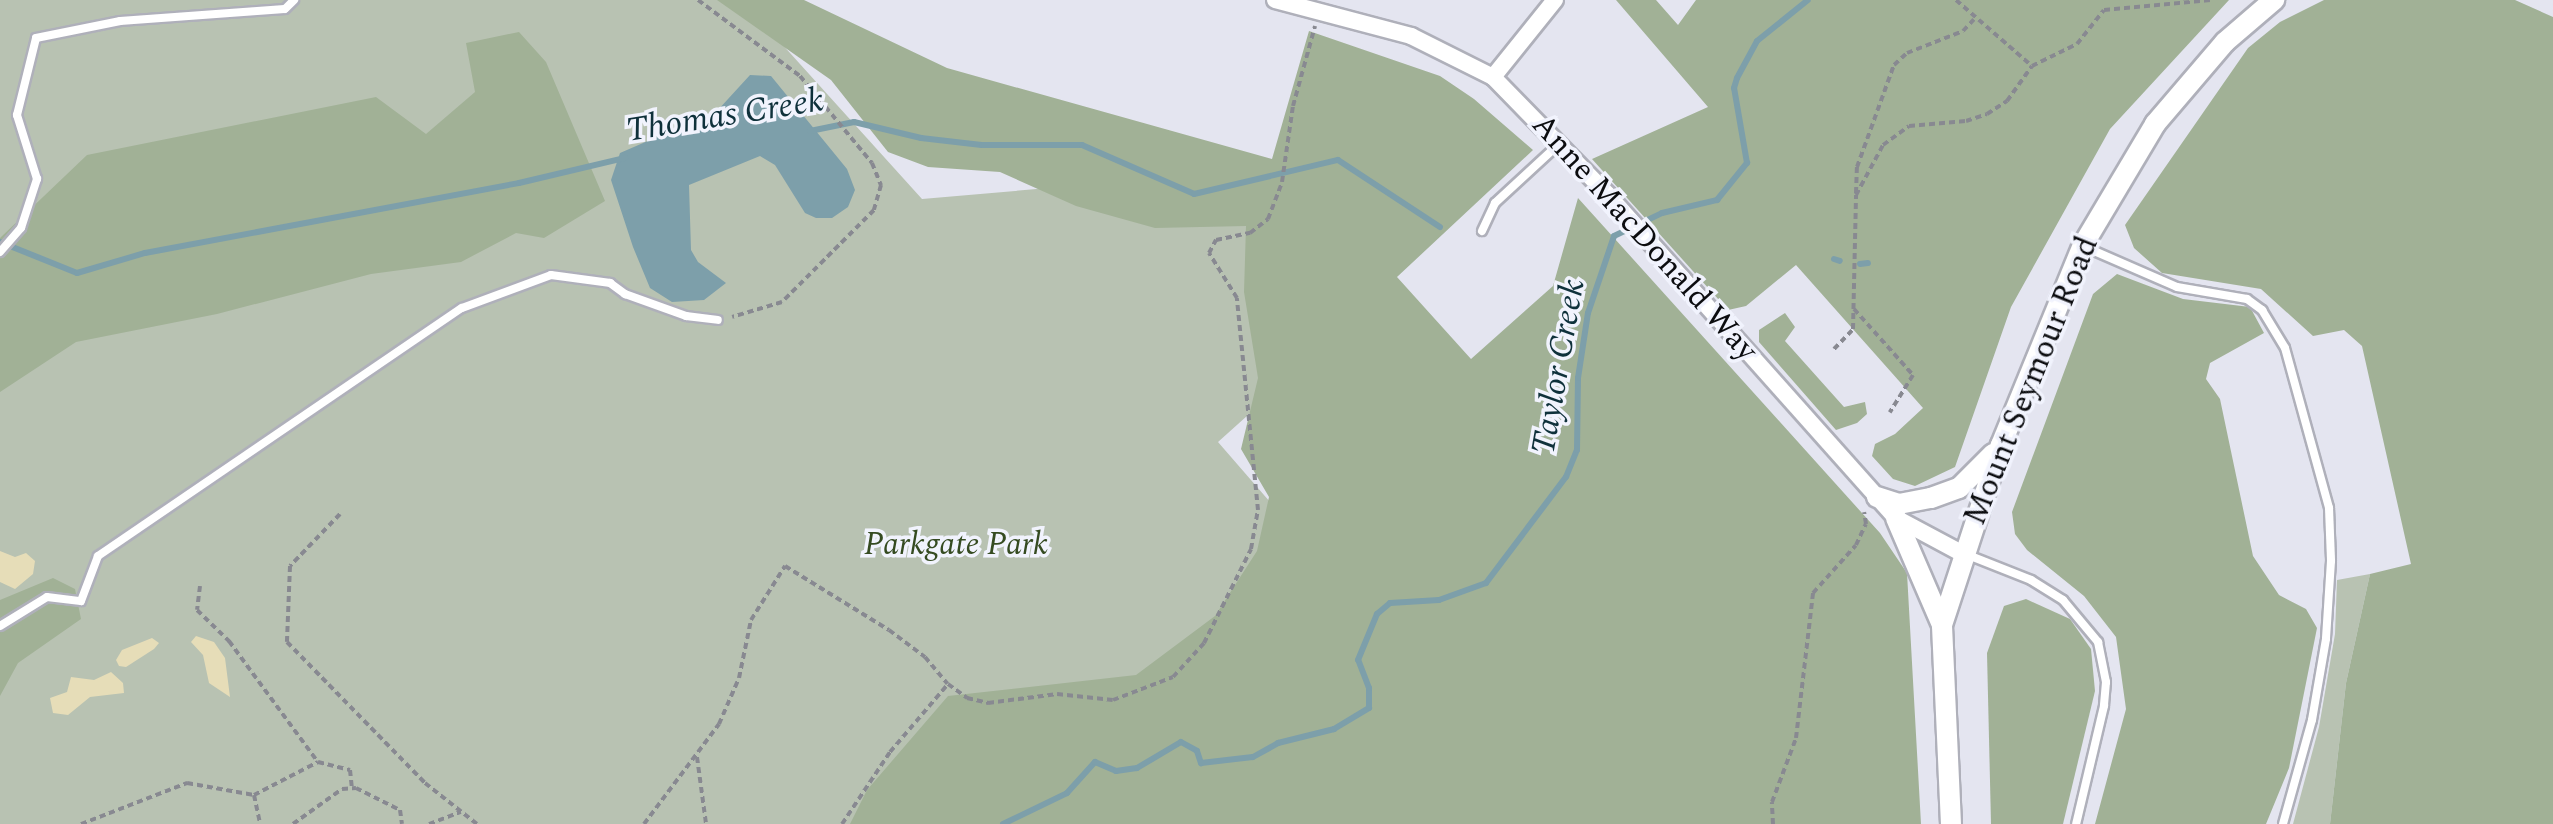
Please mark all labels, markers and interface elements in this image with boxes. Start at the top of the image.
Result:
water label: Thomas Creek [623,80,827,152]
street label: Anne MacDonald Way [1523,106,1765,370]
street label: Mount Seymour Road [1957,231,2107,531]
water label: Taylor Creek [1524,276,1594,458]
park label: Parkgate Park [864,526,1048,564]

